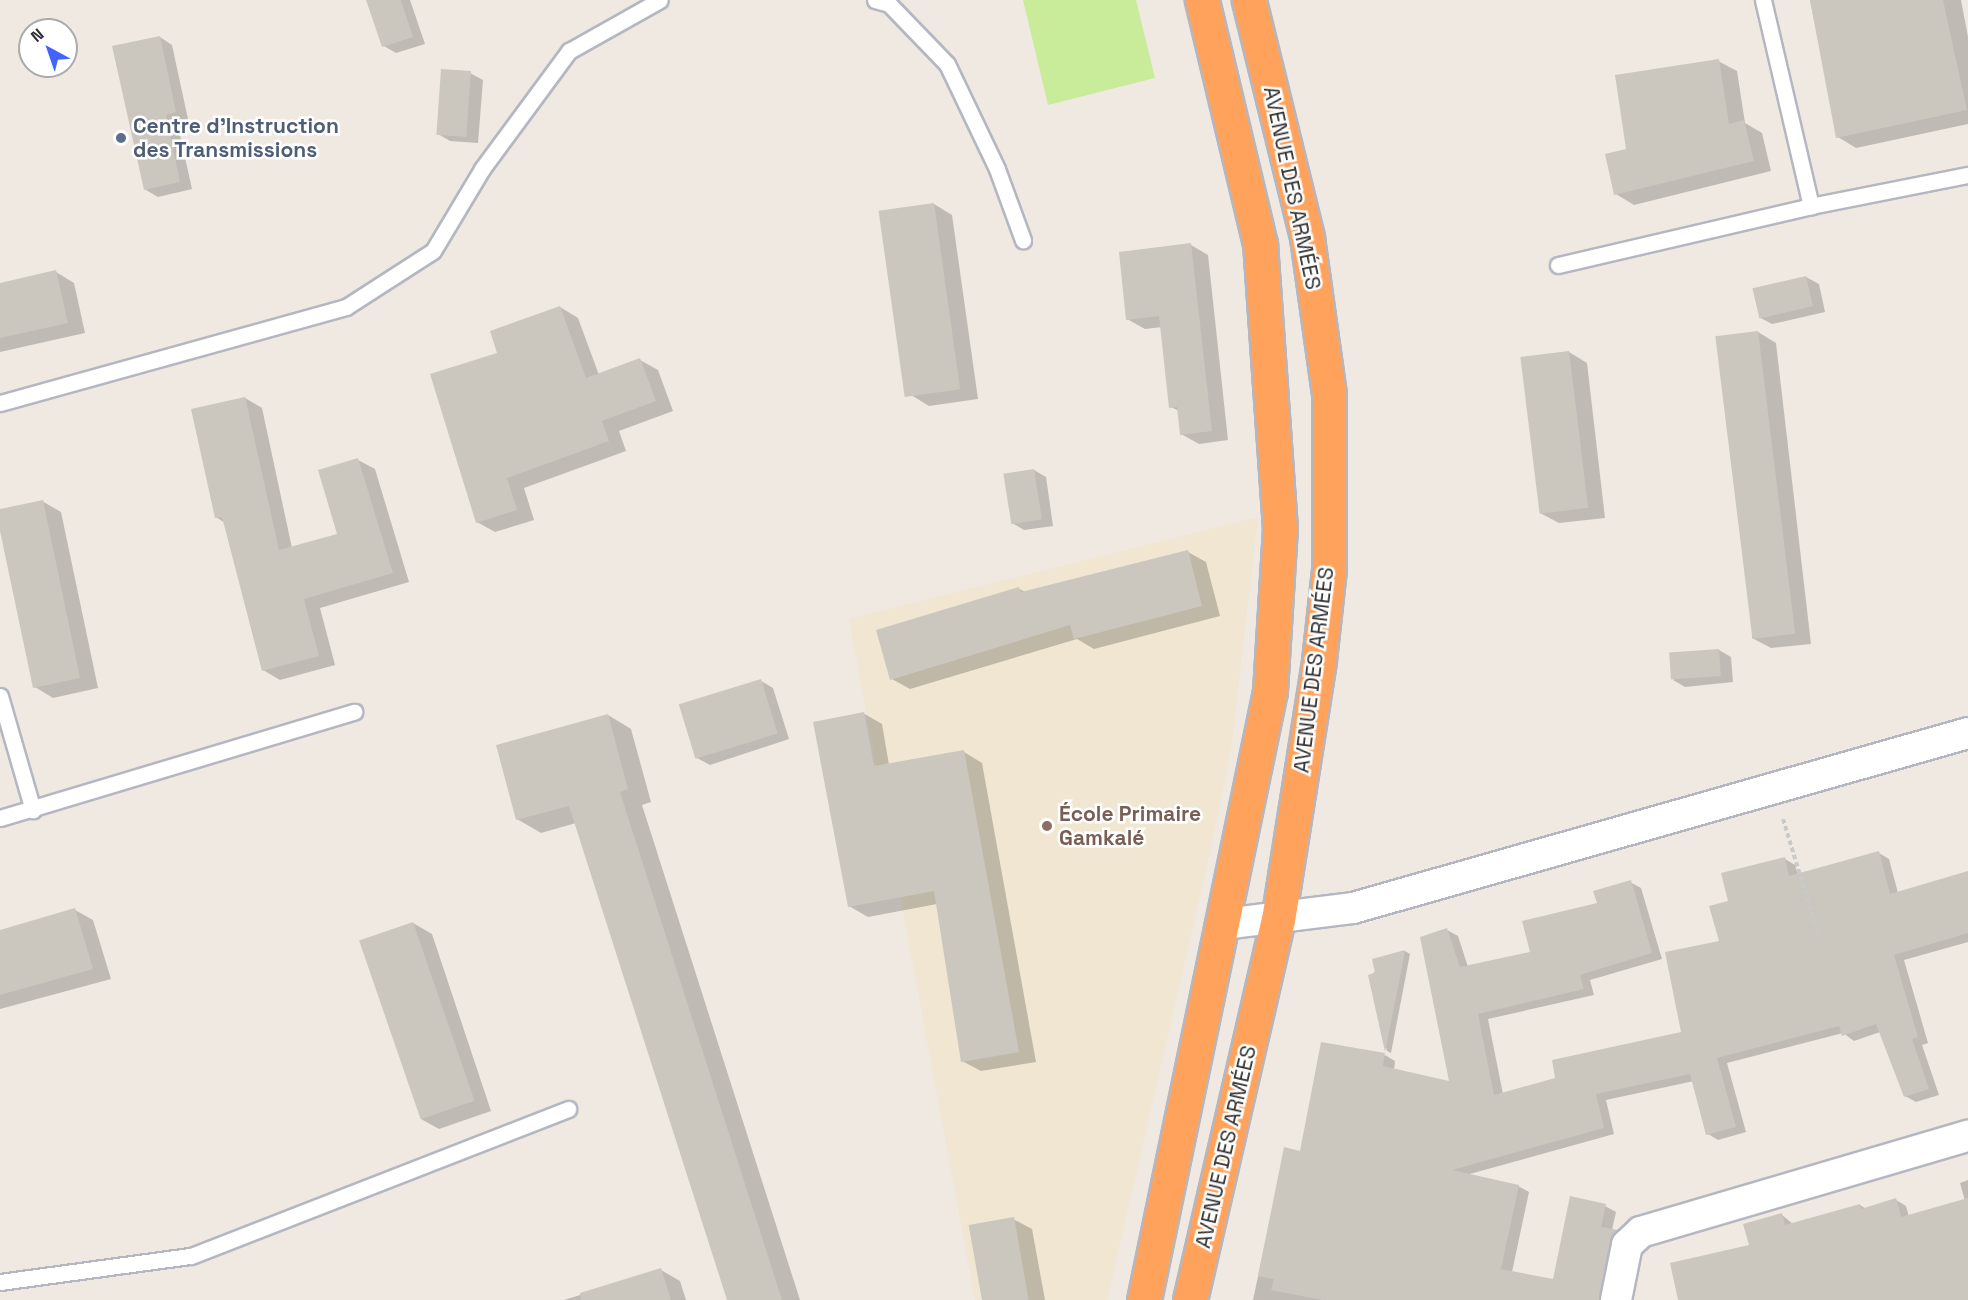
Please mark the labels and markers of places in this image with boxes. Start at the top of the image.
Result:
place label: Centre d'Instruction des Transmissions [133,113,339,163]
marker: Centre d'Instruction des Transmissions [114,131,128,145]
place label: École Primaire Gamkalé [1059,801,1201,851]
marker: École Primaire Gamkalé [1040,819,1054,833]

